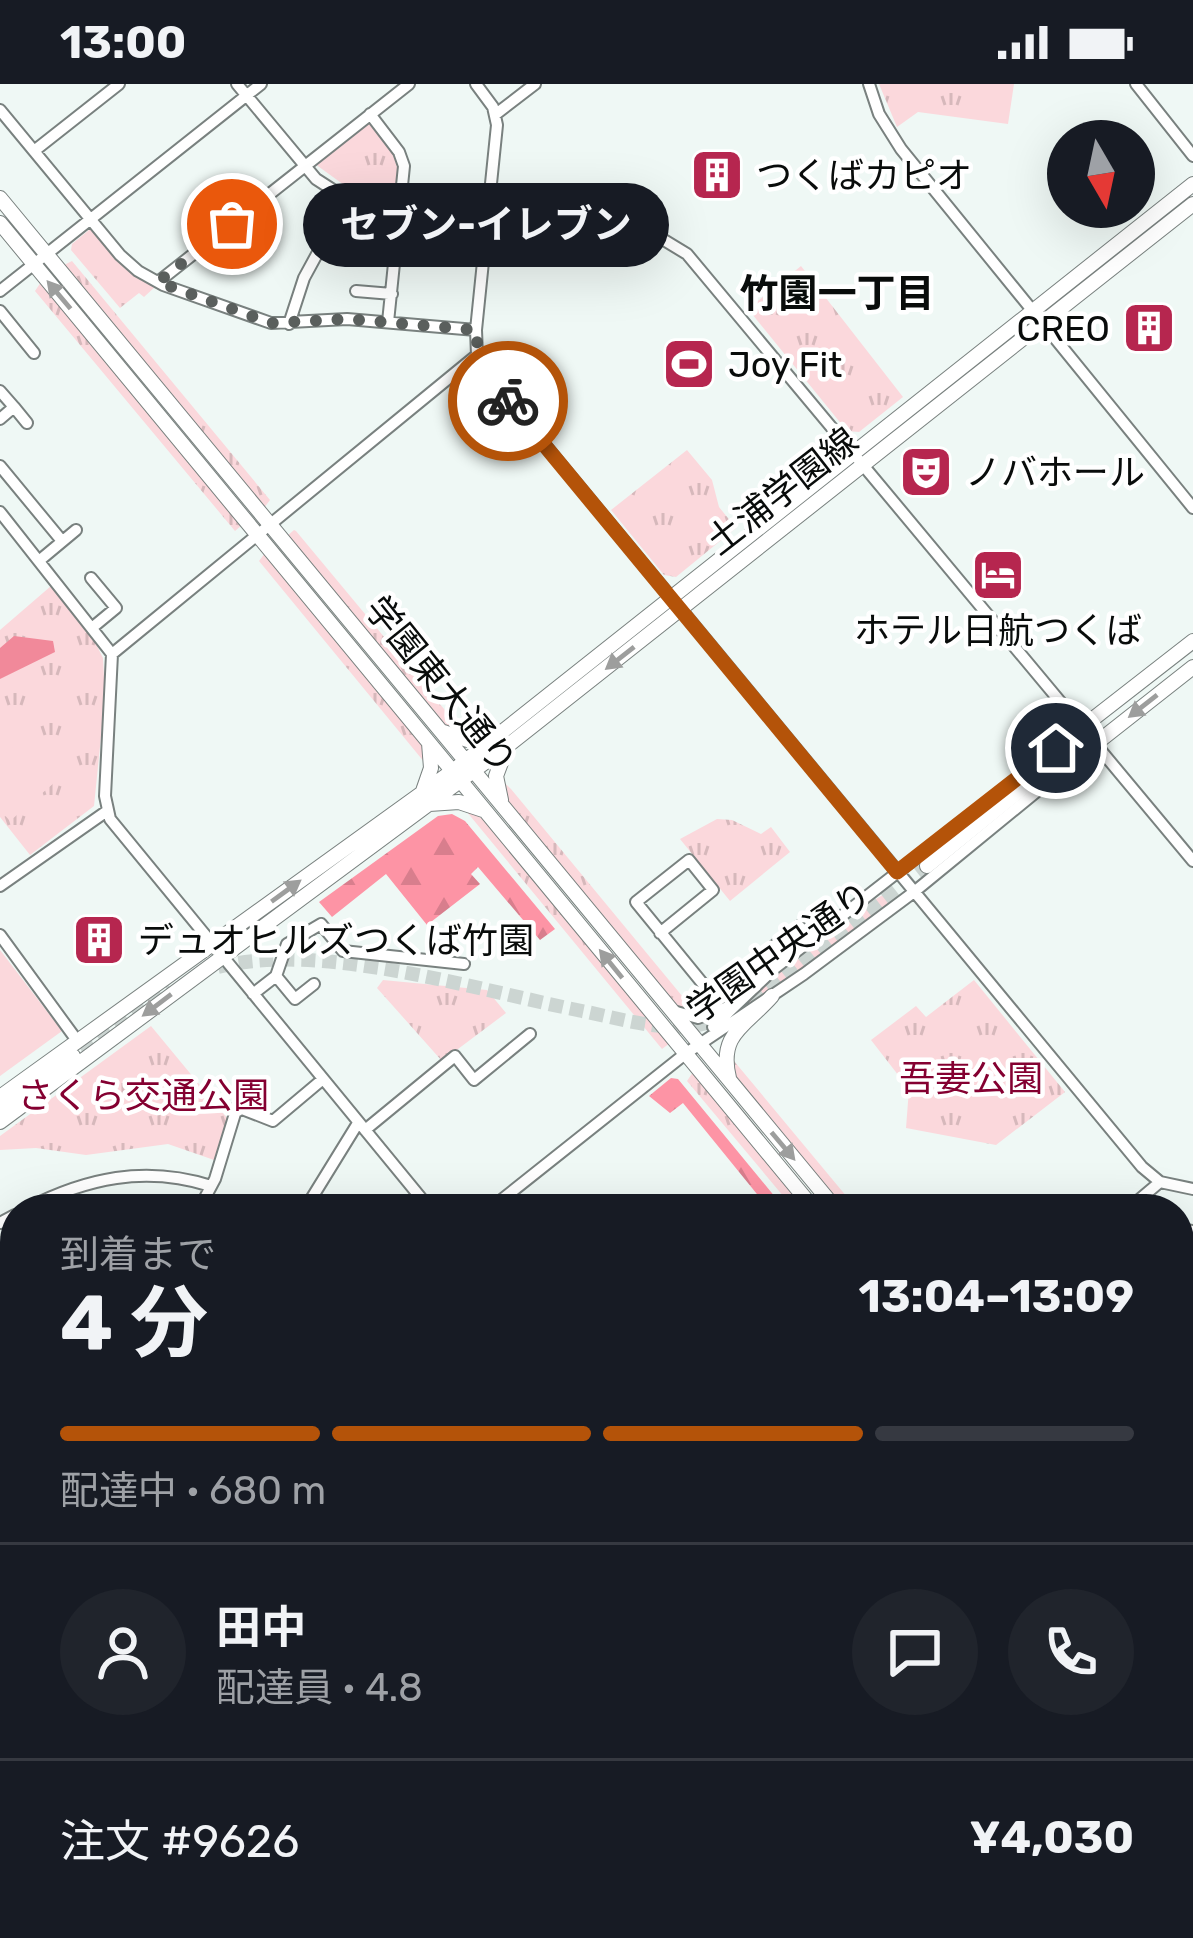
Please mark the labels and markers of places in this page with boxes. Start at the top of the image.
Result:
building icon: つくばカピオ [689,147,745,203]
place label: つくばカピオ [756,154,972,197]
pin [181,173,283,275]
callout: セブン-イレブン [304,182,670,266]
building icon: CREO [1121,300,1177,356]
place label: CREO [1016,307,1110,350]
sports icon: Joy Fit [661,336,717,392]
place label: Joy Fit [728,343,842,386]
theatre icon: ノバホール [898,444,954,500]
place label: ノバホール [965,451,1145,494]
hotel icon: ホテル日航つくば [970,547,1026,603]
place label: ホテル日航つくば [854,609,1142,652]
pin [1005,697,1107,799]
building icon: デュオヒルズつくば竹園 [71,912,127,968]
place label: デュオヒルズつくば竹園 [138,919,534,962]

